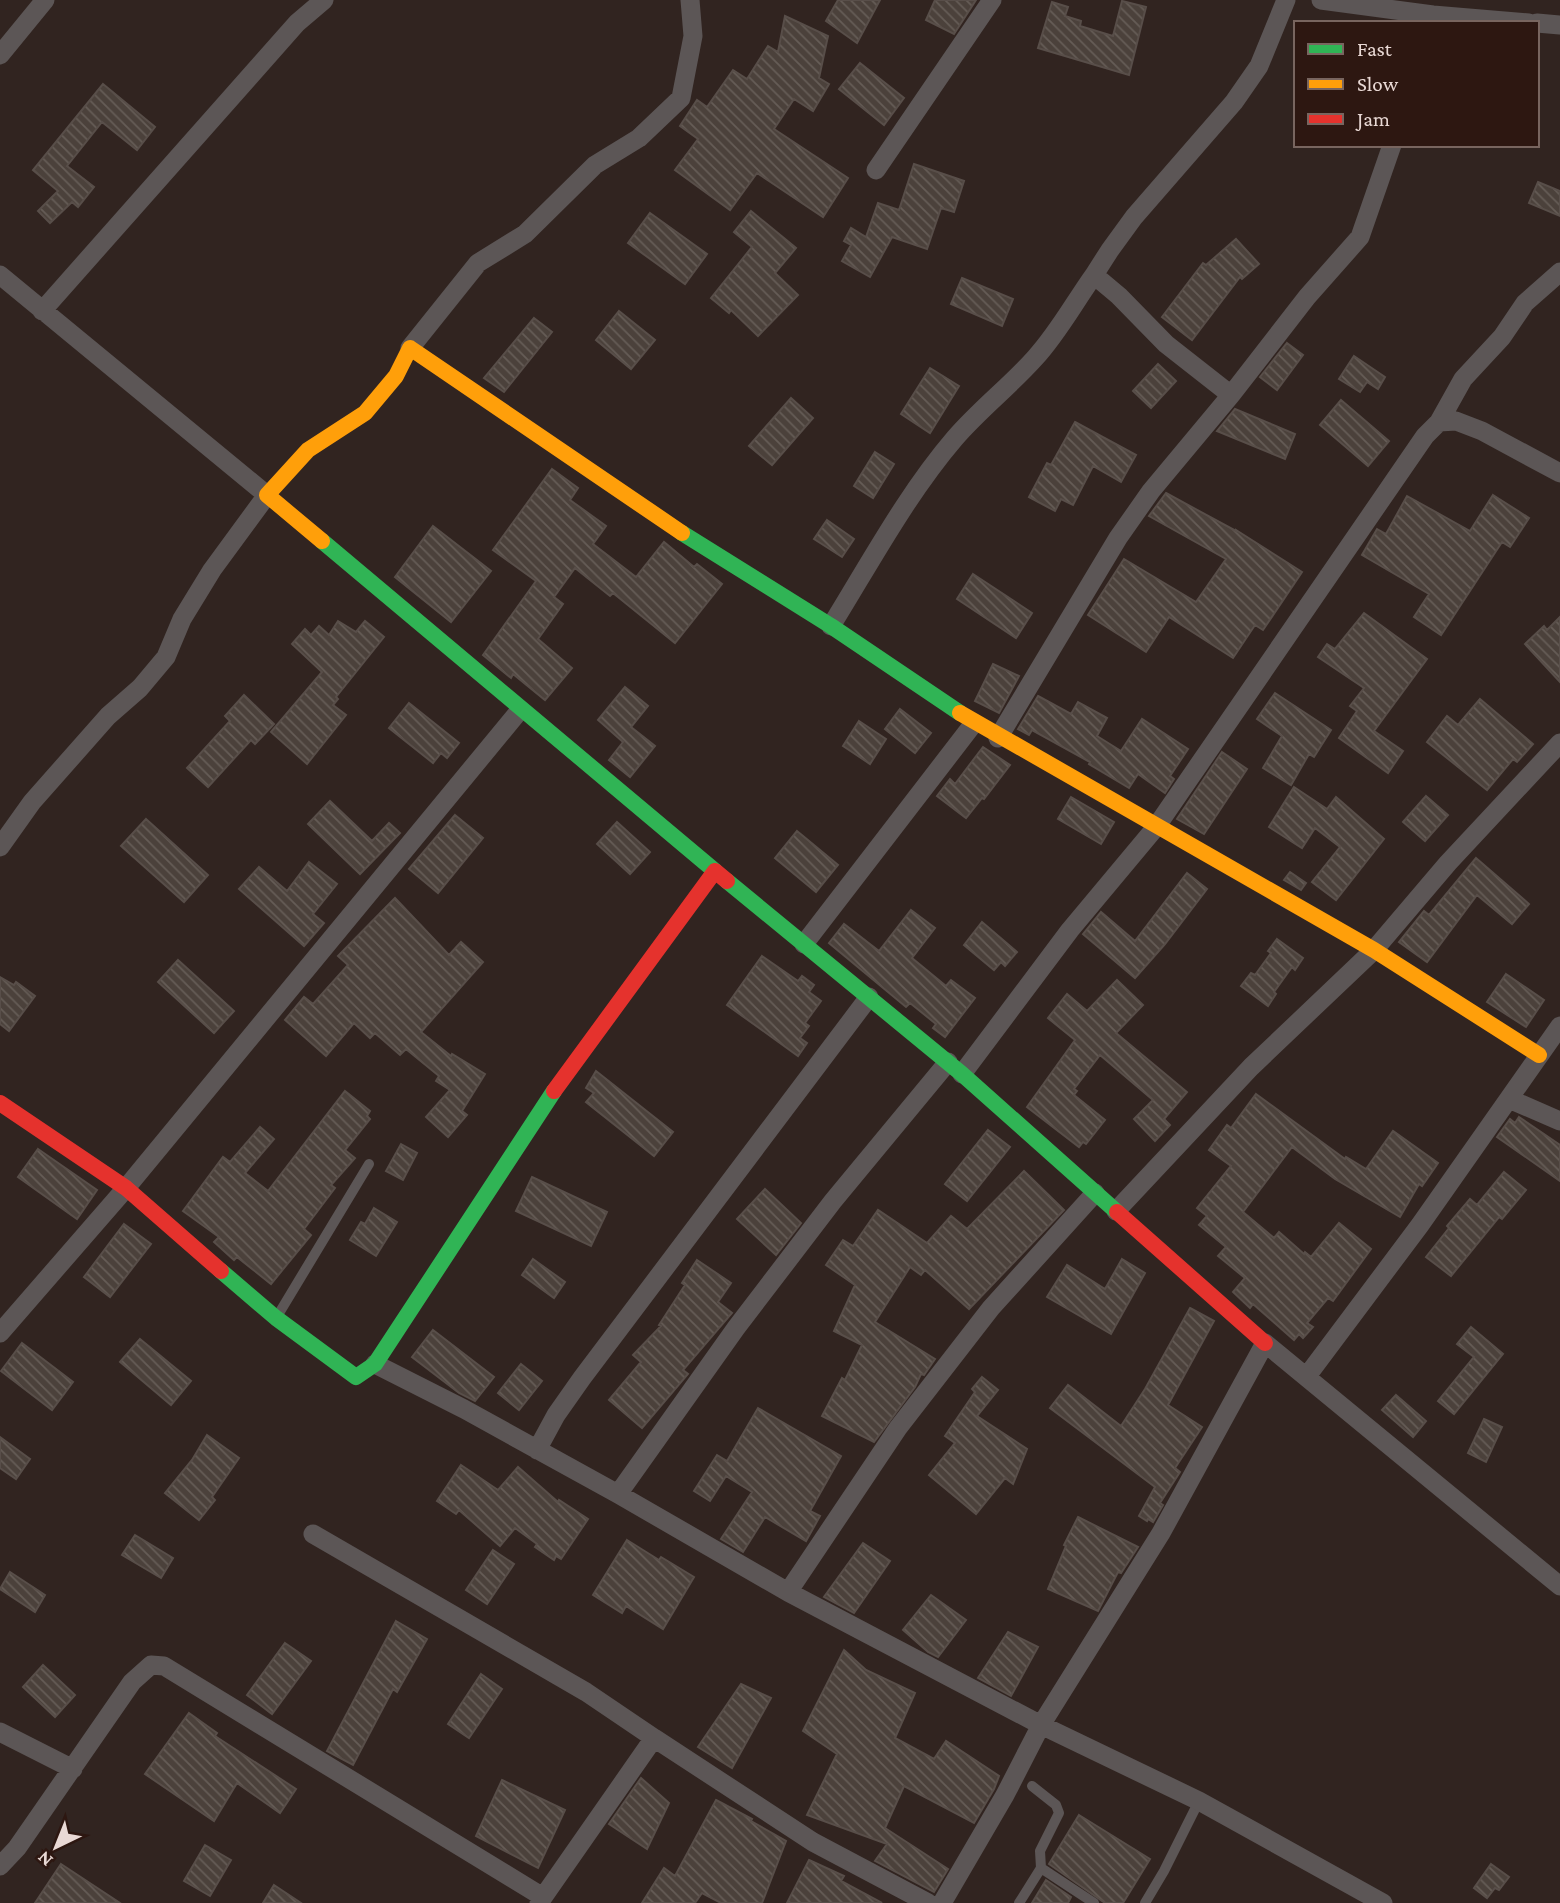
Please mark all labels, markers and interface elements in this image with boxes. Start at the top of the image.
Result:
legend [1294,21,1539,147]
text: Fast [1357,37,1393,61]
text: Slow [1357,72,1399,96]
text: Jam [1355,107,1390,131]
north arrow [21,1812,91,1882]
text: N [33,1847,57,1871]

